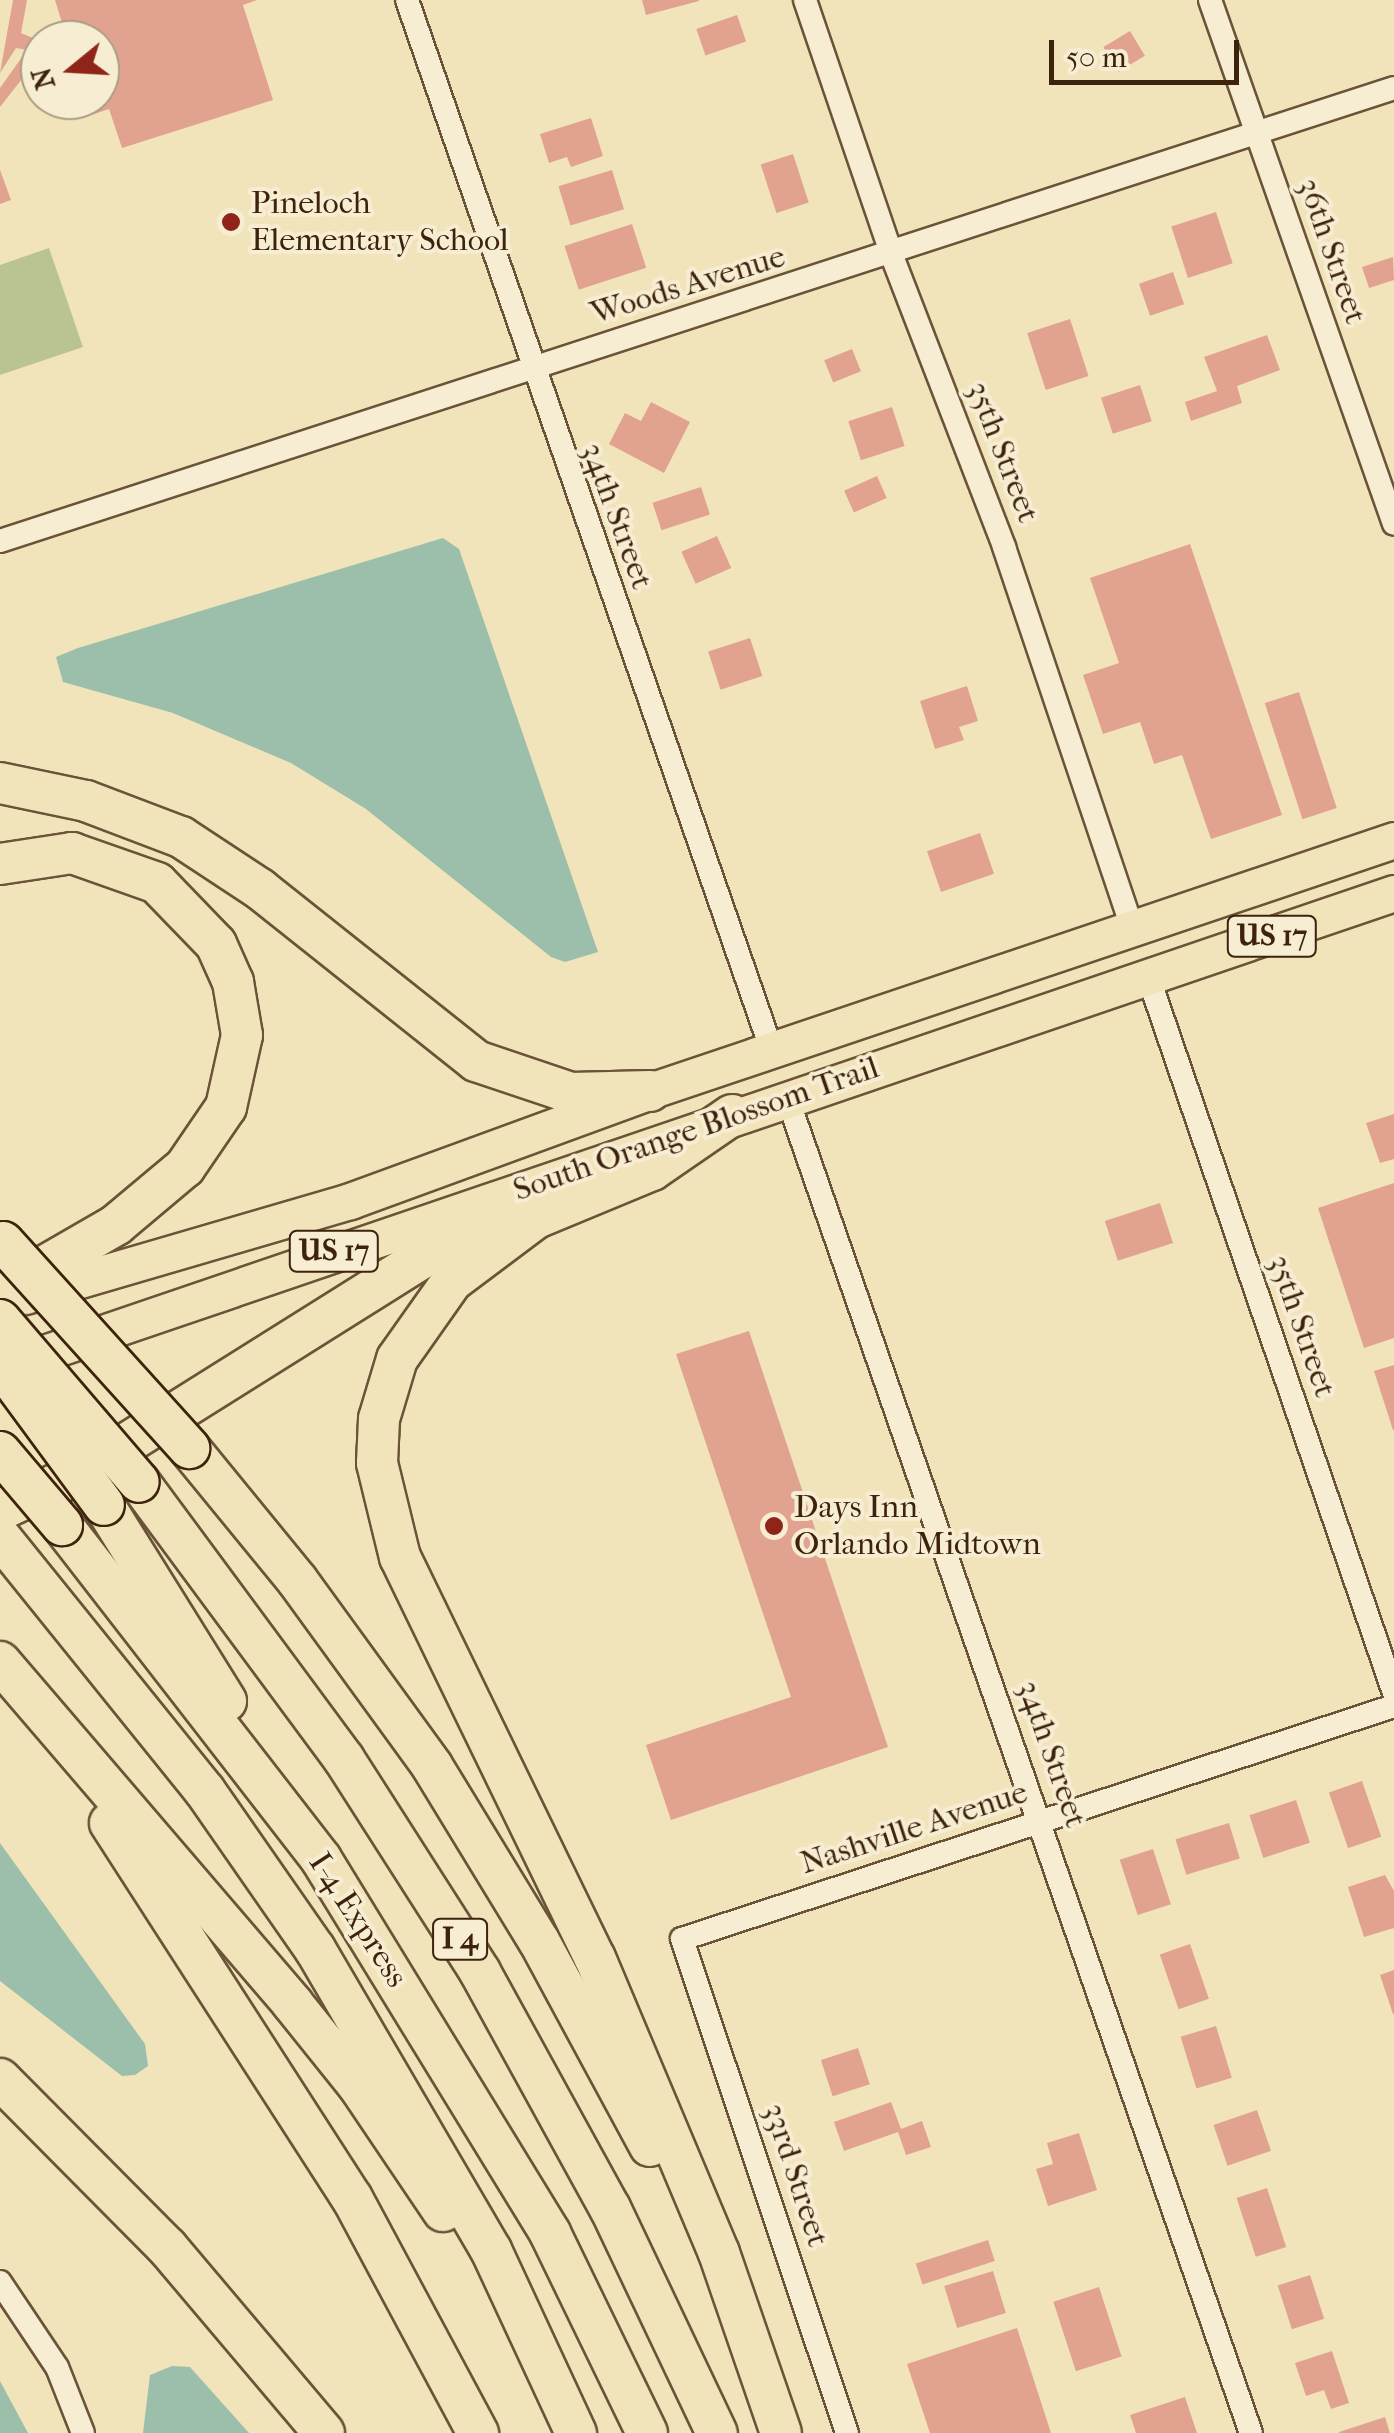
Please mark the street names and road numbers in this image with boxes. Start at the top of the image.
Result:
street label: 36th Street [1289,173,1375,329]
street label: Woods Avenue [586,237,790,333]
street label: 35th Street [959,376,1047,528]
street label: 34th Street [573,438,661,594]
road number: US 17 [1224,911,1320,961]
street label: South Orange Blossom Trail [508,1048,884,1210]
road number: US 17 [286,1226,382,1276]
street label: 35th Street [1260,1250,1344,1402]
street label: 34th Street [1009,1676,1095,1832]
street label: Nashville Avenue [796,1773,1032,1883]
street label: I-4 Express [300,1845,416,1995]
road number: I 4 [430,1914,490,1964]
street label: 33rd Street [755,2099,837,2251]

